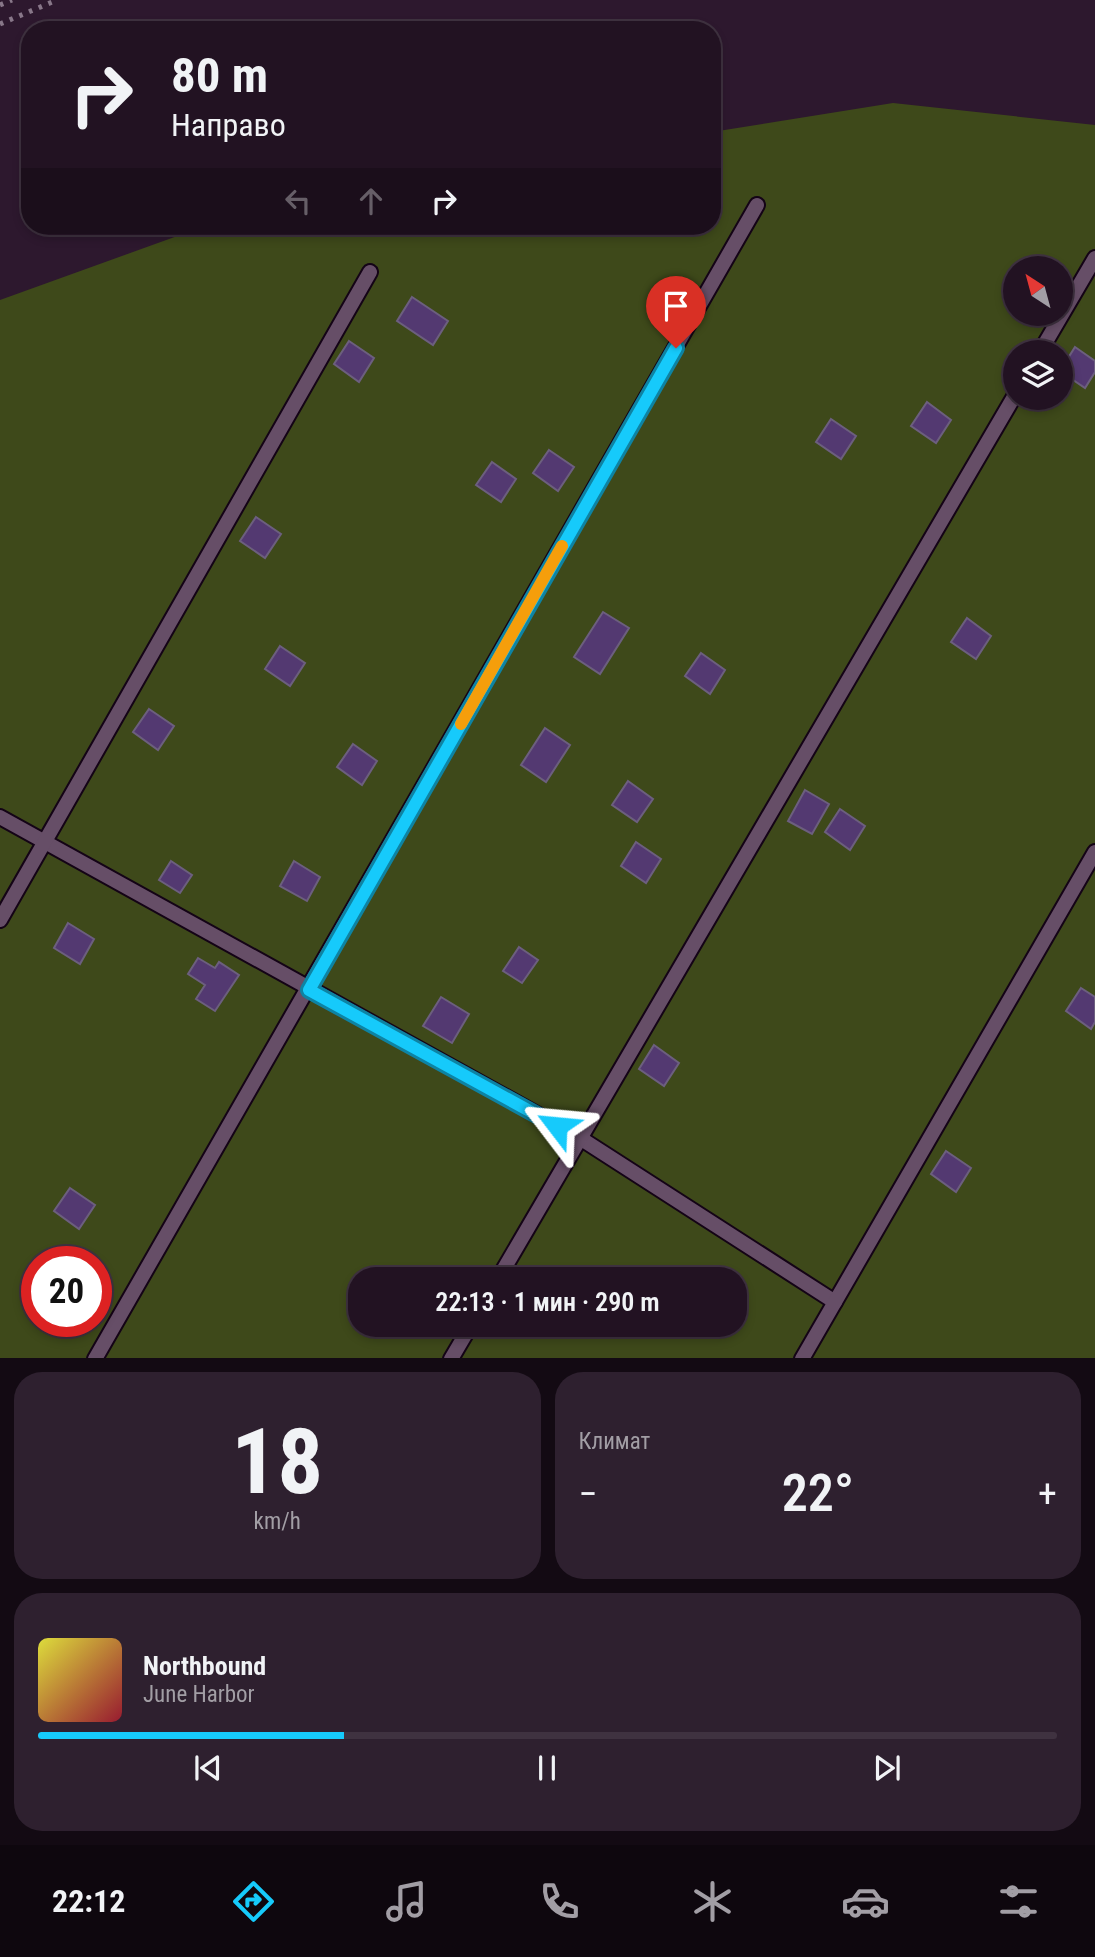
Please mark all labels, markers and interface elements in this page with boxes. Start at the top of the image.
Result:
text: 80 m [171,47,268,104]
icon: right [56,49,147,140]
text: Направо [171,106,286,144]
icon: left [279,182,317,220]
icon: ahead [352,182,390,220]
icon: right [425,182,463,220]
north arrow [1003,256,1073,326]
map controls [1003,256,1073,410]
pin [646,276,706,348]
icon: arrive [657,287,695,325]
button: layers [1003,340,1073,410]
position arrow [520,1089,594,1163]
speed limit sign: 20 [21,1246,112,1337]
text: 22:13 · 1 мин · 290 m [435,1287,660,1317]
text: 18 [231,1409,323,1515]
text: Климат [579,1428,650,1455]
text: 22° [782,1463,854,1524]
text: − [579,1472,598,1516]
text: + [1038,1472,1057,1516]
text: km/h [254,1508,301,1535]
text: Northbound [143,1651,266,1681]
text: June Harbor [143,1681,255,1708]
icon: previous [189,1749,227,1787]
icon: pause [528,1749,566,1787]
icon: next [868,1749,906,1787]
icon: directions [229,1877,278,1926]
icon: music [382,1877,431,1926]
icon: phone [535,1877,584,1926]
icon: climate [688,1877,737,1926]
icon: car [841,1877,890,1926]
icon: filters [994,1877,1043,1926]
text: 22:12 [52,1882,125,1920]

